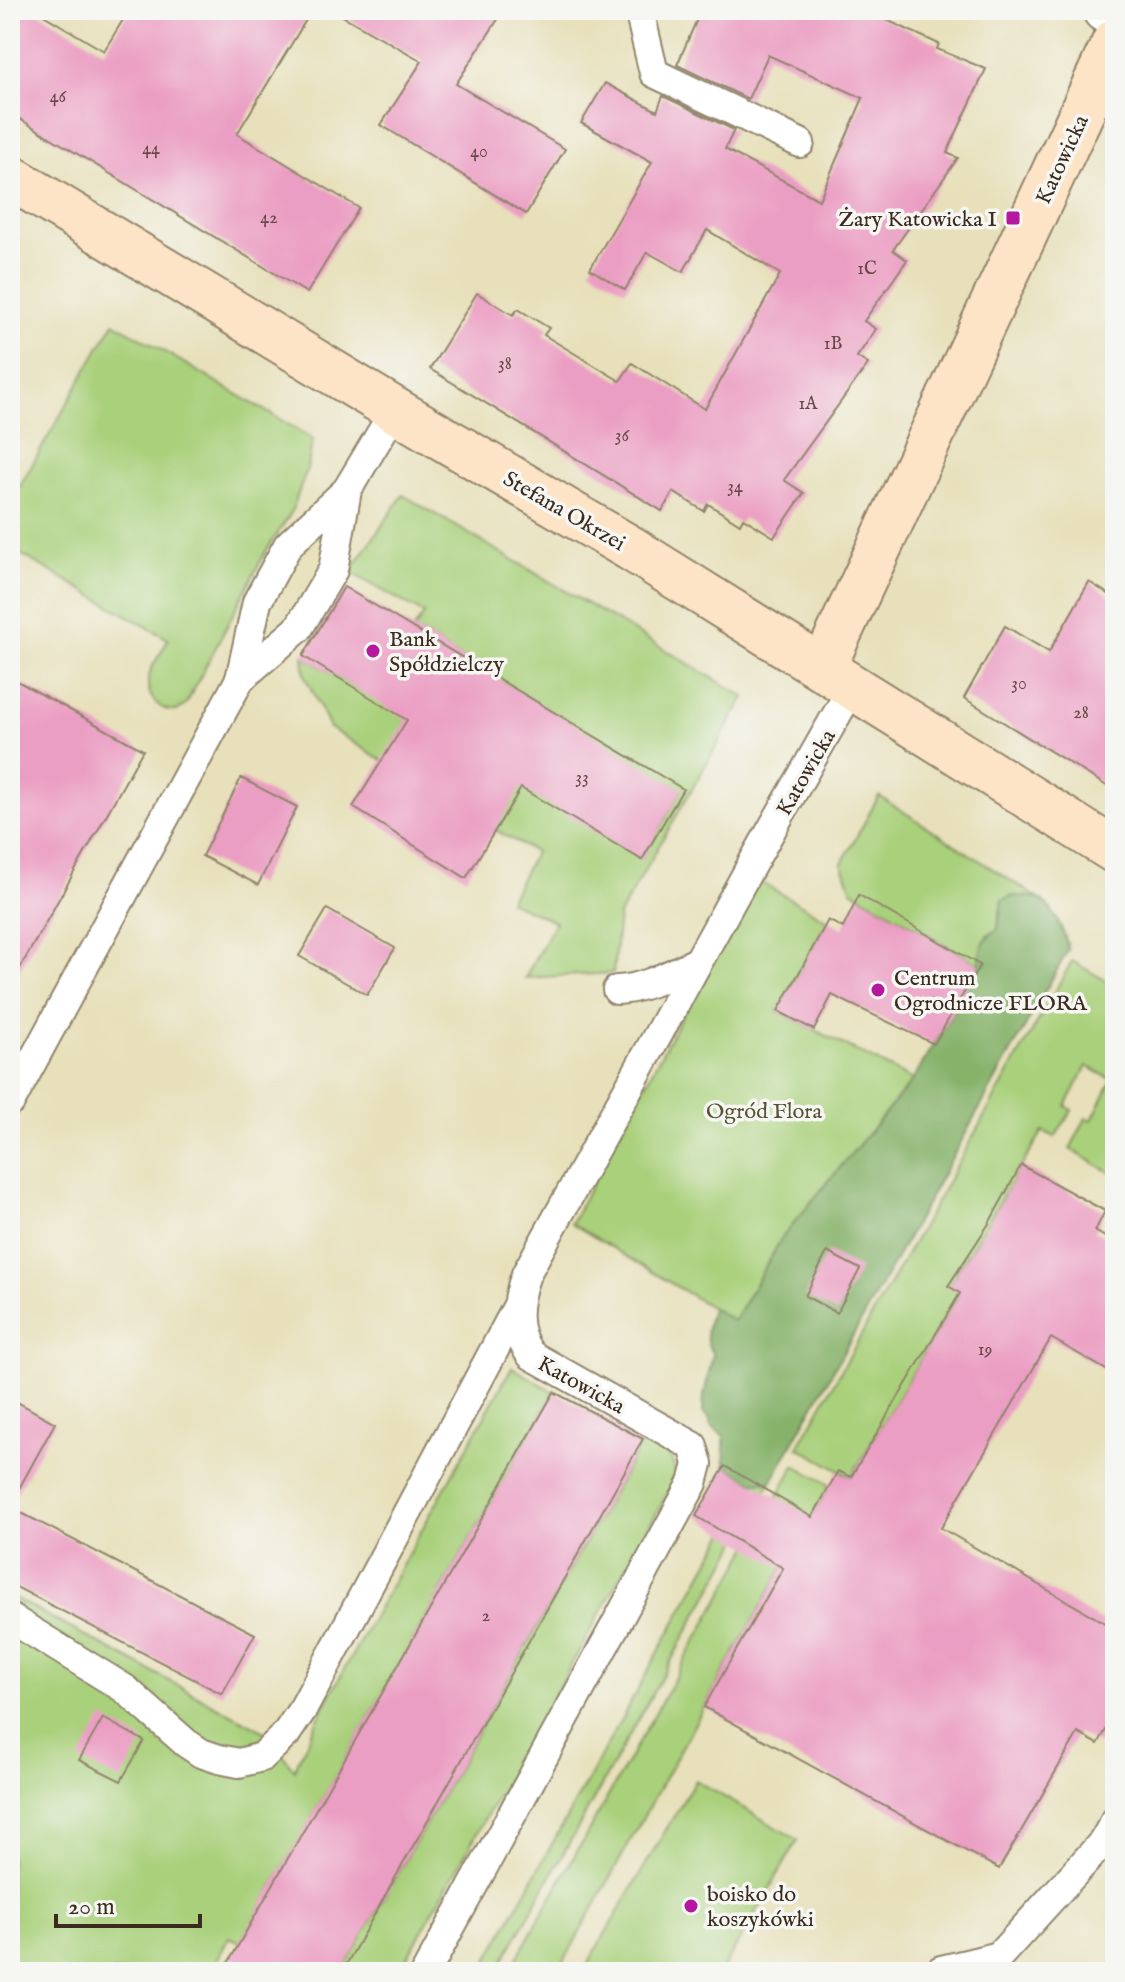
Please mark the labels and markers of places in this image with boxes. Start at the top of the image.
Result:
place label: Żary Katowicka I [839,206,997,234]
marker: Żary Katowicka I [1004,209,1022,227]
place label: Bank Spółdzielczy [389,626,504,679]
marker: Bank Spółdzielczy [364,642,382,660]
place label: Centrum Ogrodnicze FLORA [894,965,1088,1018]
marker: Centrum Ogrodnicze FLORA [869,981,887,999]
place label: boisko do koszykówki [707,1881,814,1934]
marker: boisko do koszykówki [682,1897,700,1915]

